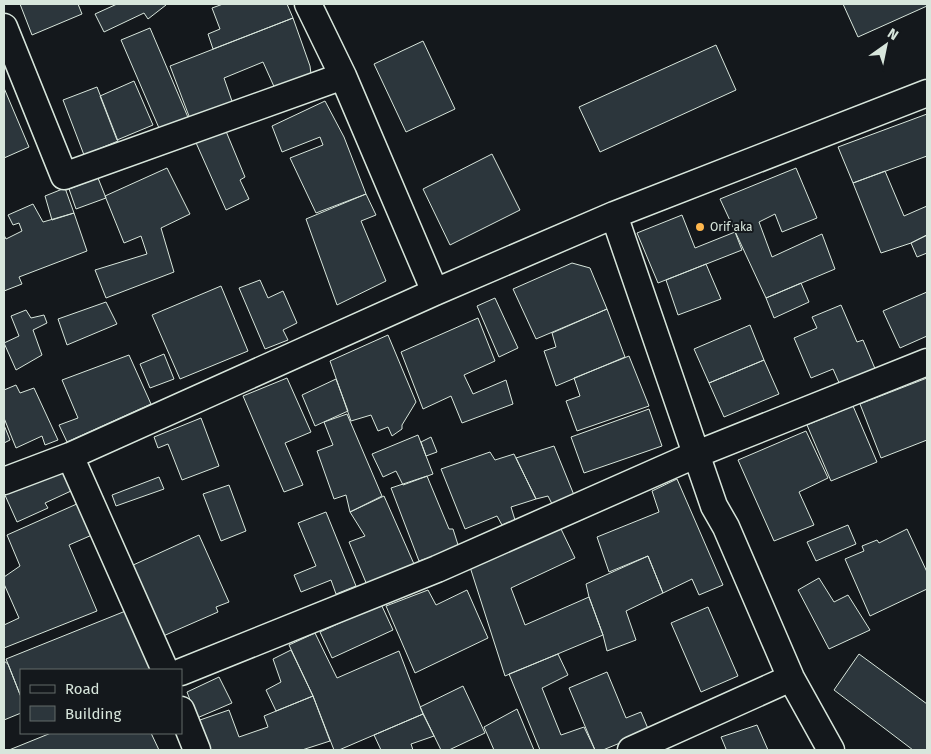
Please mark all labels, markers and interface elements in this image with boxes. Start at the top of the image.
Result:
north arrow [861,20,911,70]
text: N [884,25,901,44]
place label: Orif aka [710,220,753,234]
marker: Orif aka [694,221,706,233]
legend [20,669,182,734]
text: Road [65,680,100,698]
text: Building [65,705,121,723]

